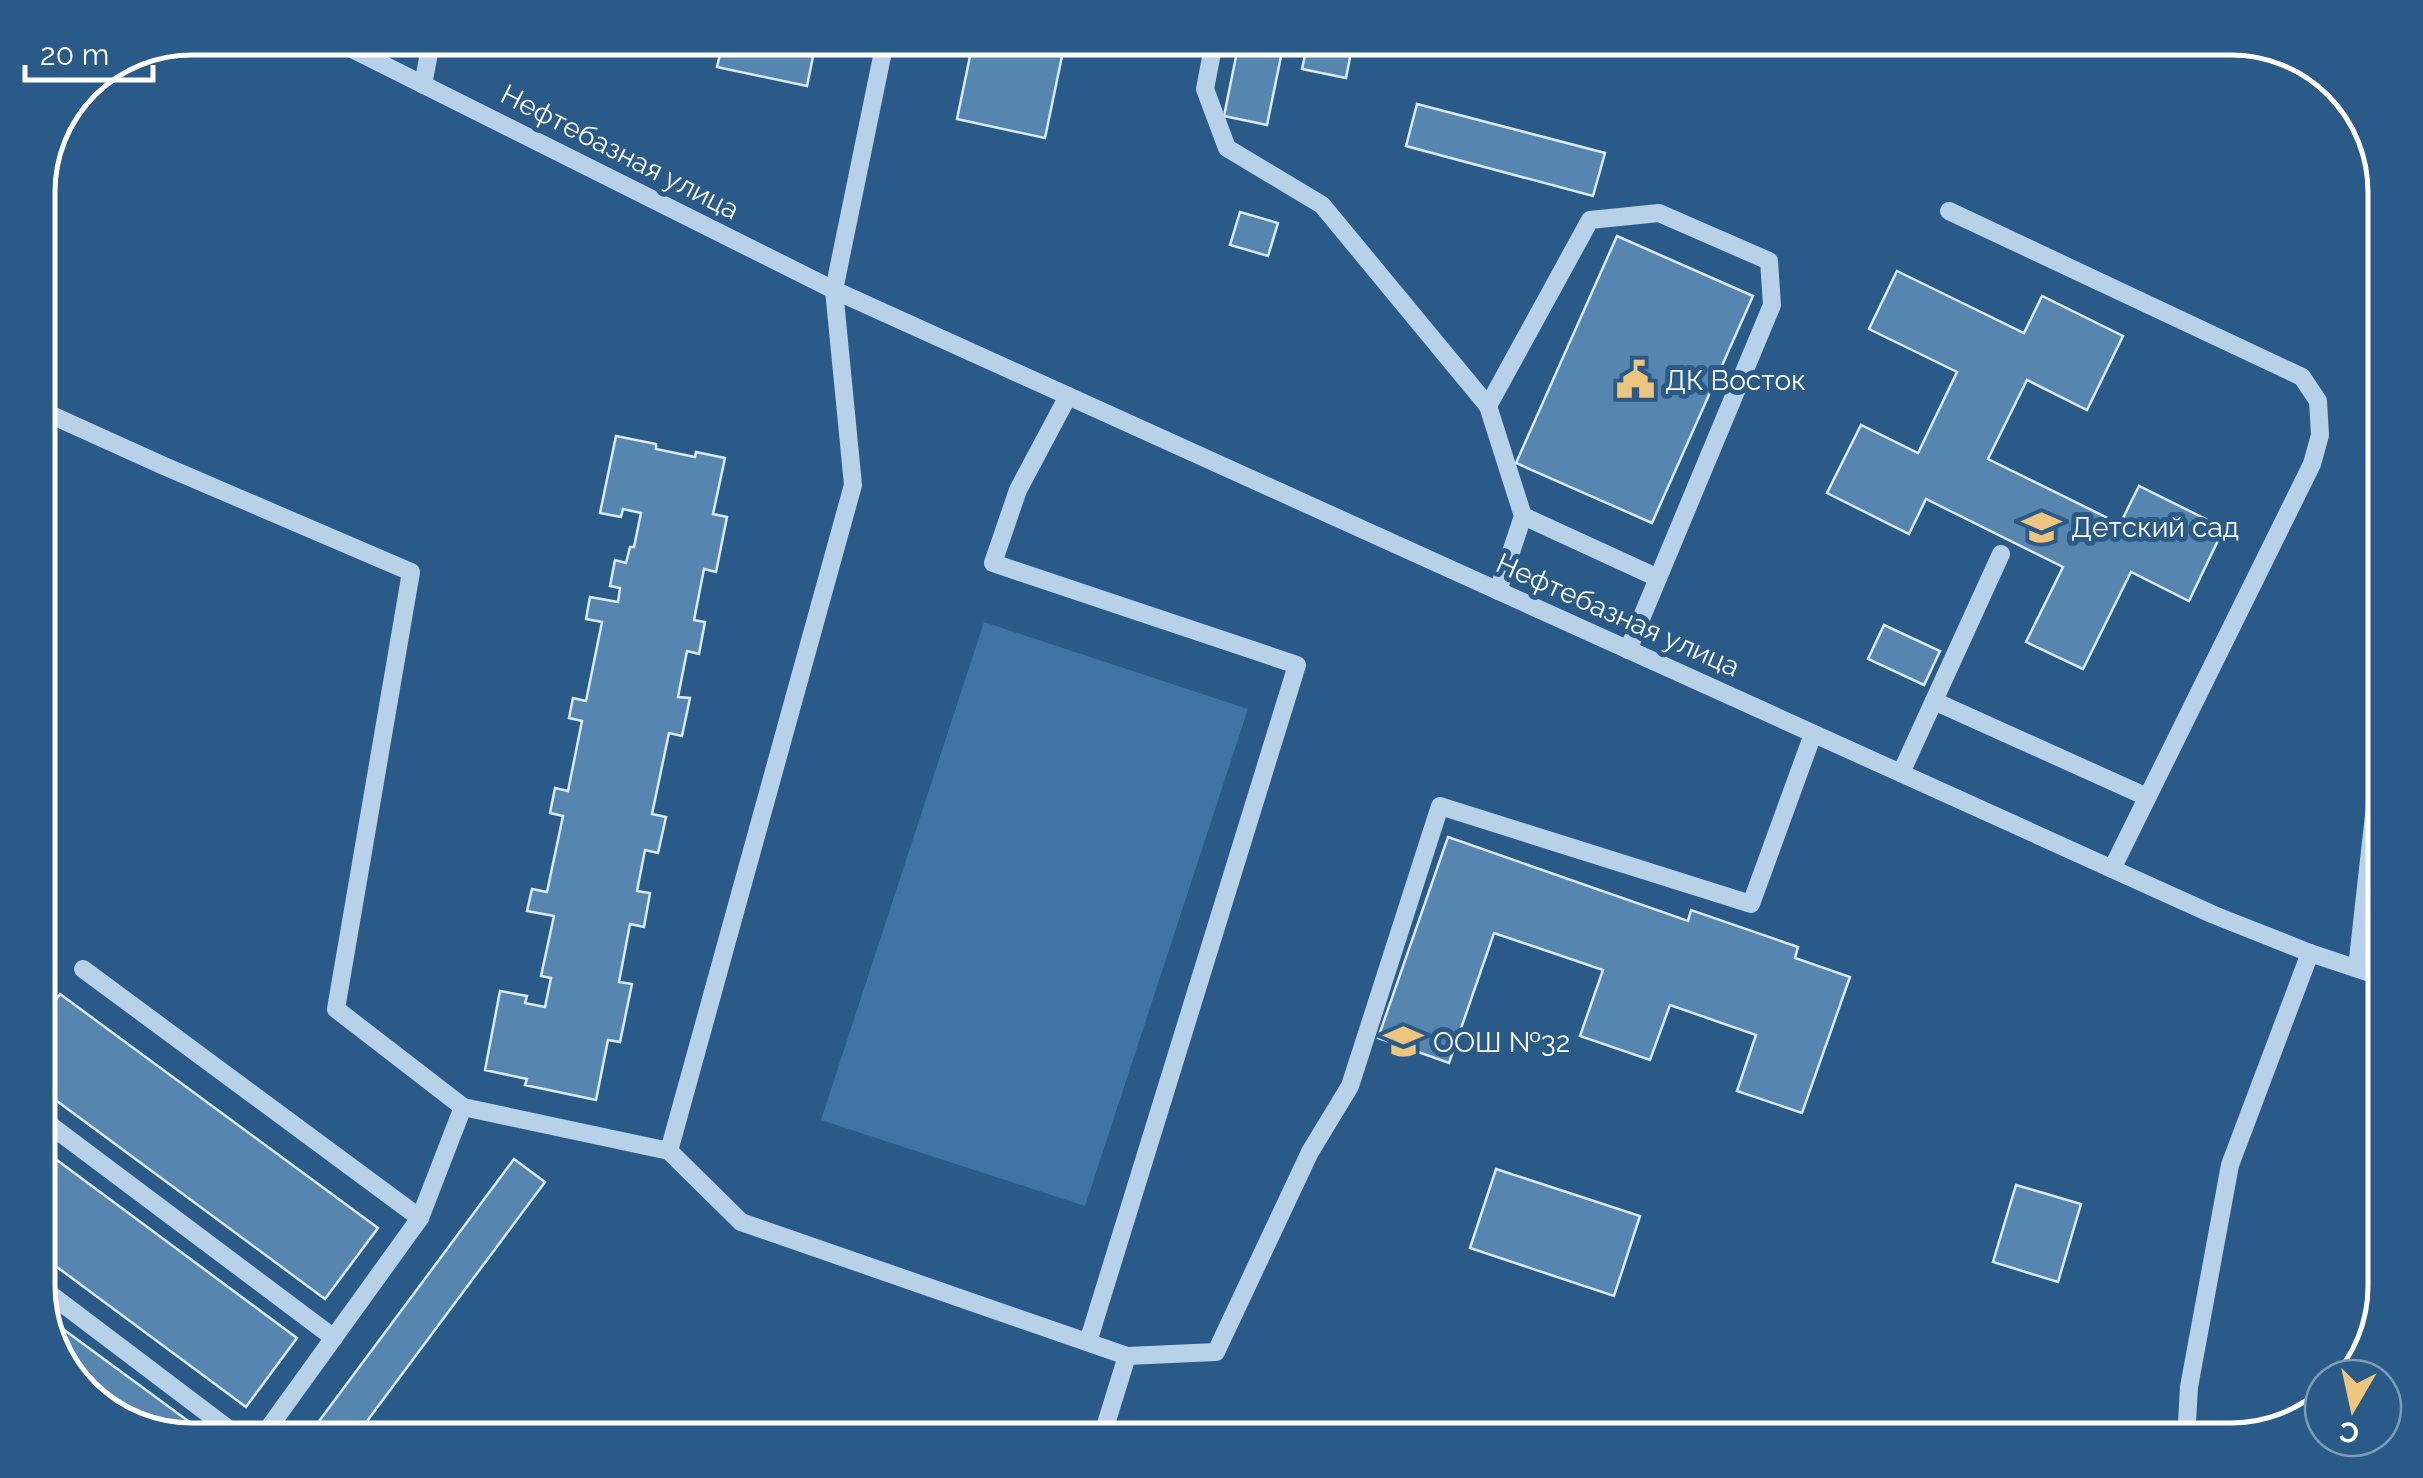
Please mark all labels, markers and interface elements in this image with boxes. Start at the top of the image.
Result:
scale bar [25,20,152,82]
text: 20 m [40,37,109,72]
street label: Нефтебазная улица [495,78,745,226]
public building icon: ДК Восток [1614,359,1656,401]
place label: ДК Восток [1665,364,1806,397]
school or university icon: Детский сад [2020,506,2062,548]
place label: Детский сад [2071,511,2239,544]
street label: Нефтебазная улица [1491,546,1745,684]
school or university icon: ООШ №32 [1382,1021,1424,1063]
place label: ООШ №32 [1433,1026,1570,1059]
north arrow [2303,1358,2403,1458]
text: С [2337,1414,2361,1450]

